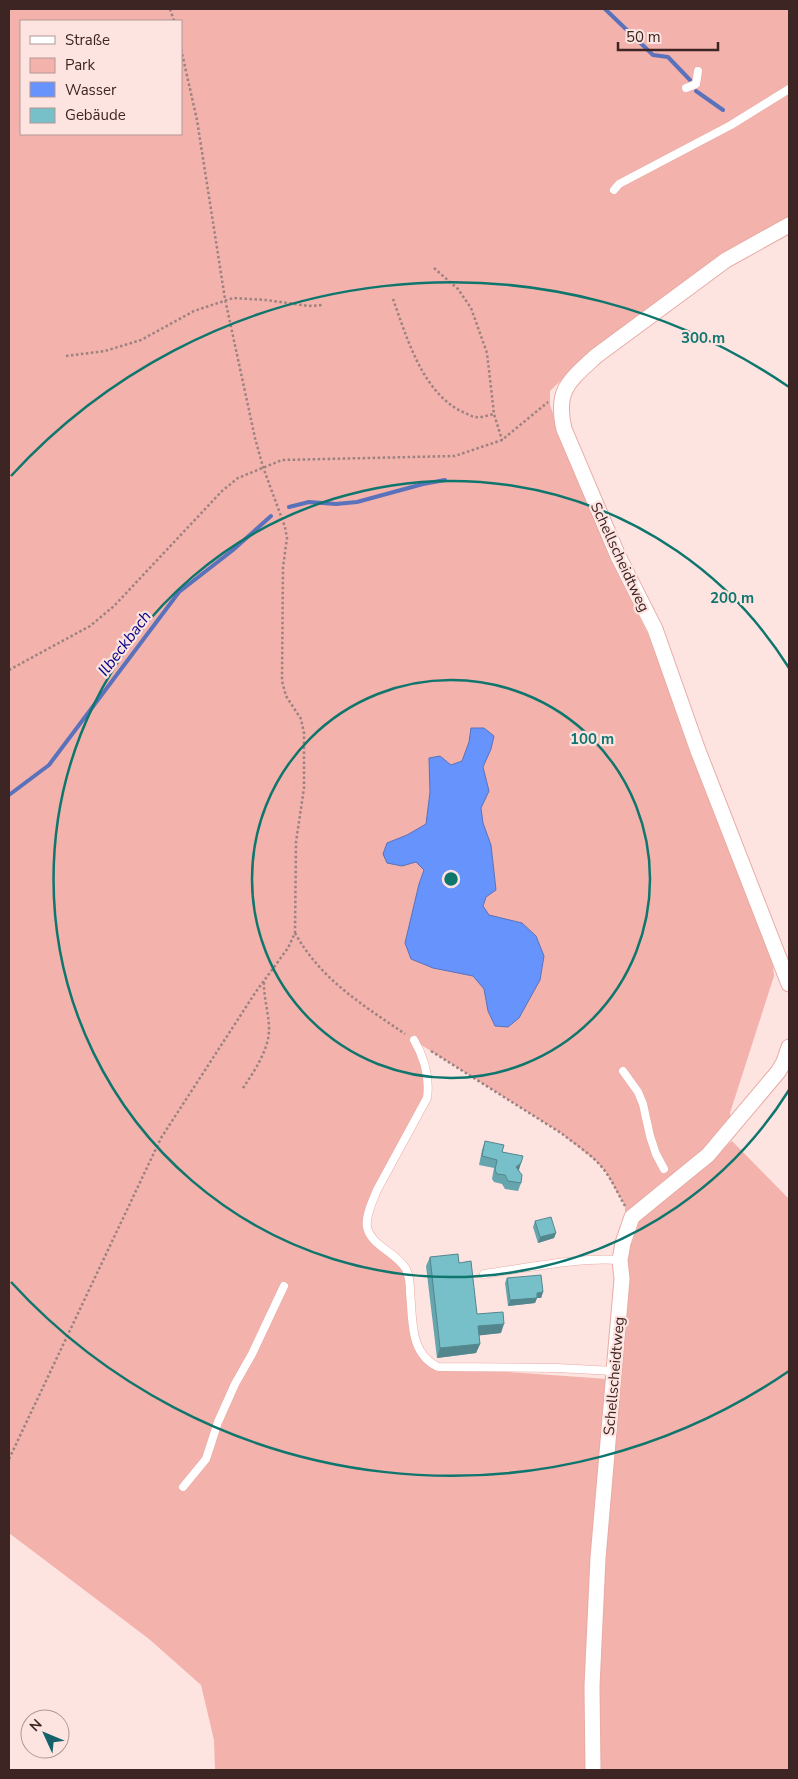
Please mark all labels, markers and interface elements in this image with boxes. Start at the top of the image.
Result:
legend [20,20,182,135]
scale bar [618,20,718,52]
text: 50 m [626,27,661,47]
text: Straße [65,30,110,50]
text: Park [65,55,95,75]
text: Wasser [65,80,117,100]
text: Gebäude [65,105,126,125]
text: 300 m [681,328,725,348]
street label: Schellscheidtweg [586,499,654,615]
text: 200 m [710,588,754,608]
water label: Ilbeckbach [93,606,157,681]
text: 100 m [570,729,614,749]
centre of rings [442,870,460,888]
street label: Schellscheidtweg [599,1316,629,1436]
north arrow [20,1709,70,1759]
text: N [26,1715,46,1736]

